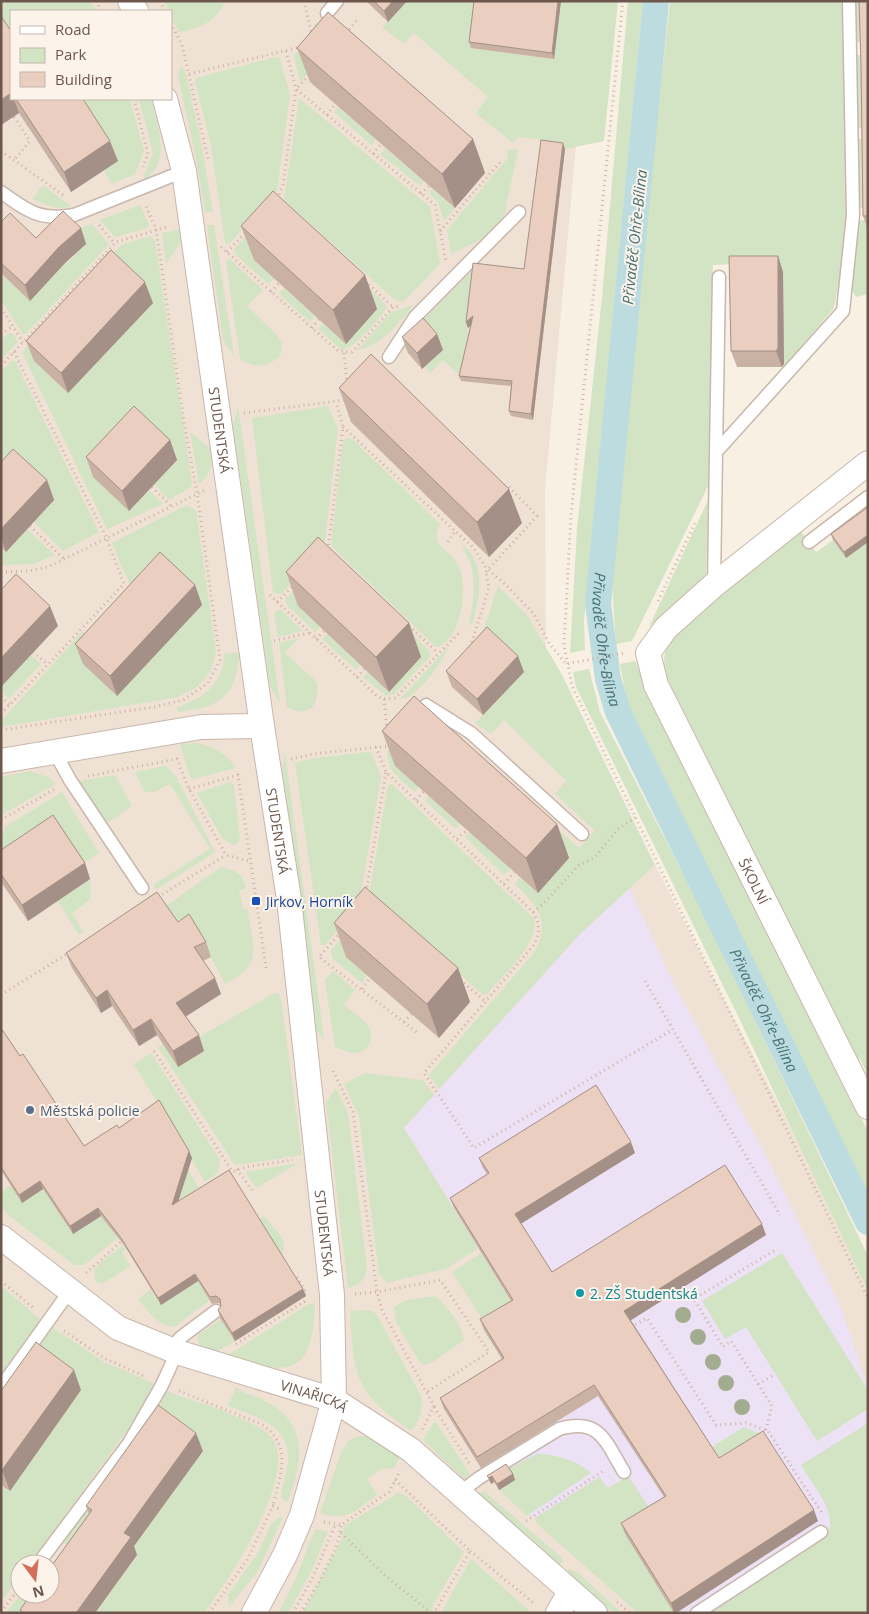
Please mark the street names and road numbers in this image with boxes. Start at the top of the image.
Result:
street label: STUDENTSKÁ [205,386,236,475]
street label: STUDENTSKÁ [262,786,294,875]
street label: ŠKOLNÍ [735,855,774,907]
street label: STUDENTSKÁ [311,1189,339,1277]
street label: VINAŘICKÁ [278,1375,352,1416]

